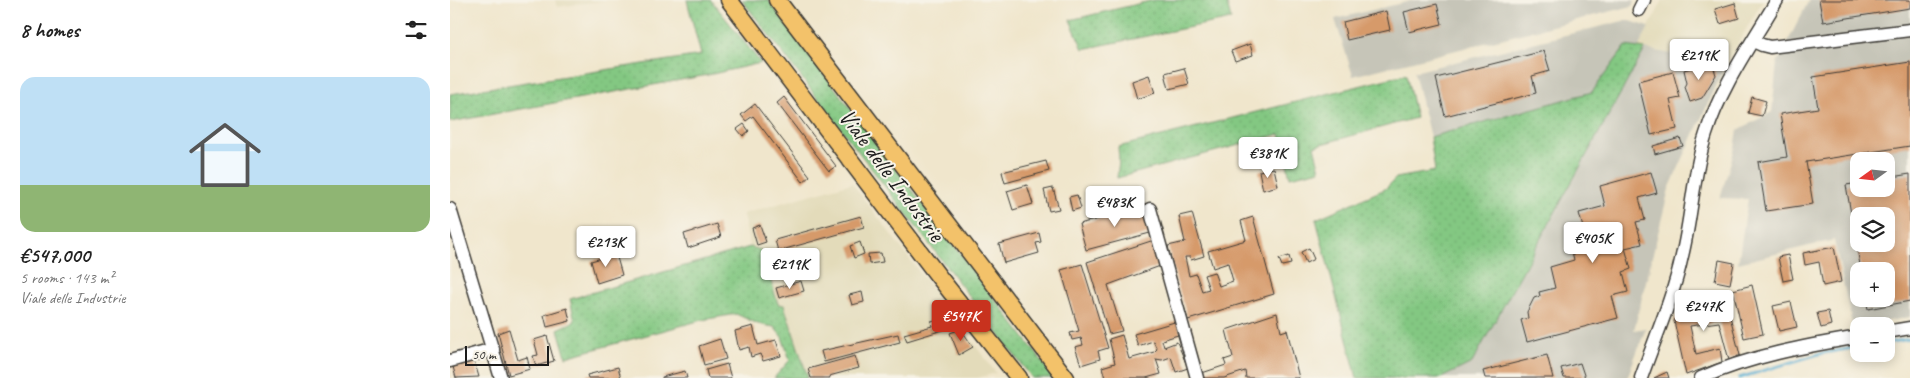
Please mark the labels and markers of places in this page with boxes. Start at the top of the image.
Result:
pin: €219K [1664,38,1734,81]
pin: €381K [1233,136,1303,179]
pin: €483K [1080,186,1150,228]
pin: €405K [1558,222,1628,264]
pin: €213K [571,226,641,268]
pin: €219K [755,248,825,290]
pin: €247K [1669,290,1739,332]
pin: €547K [926,300,996,342]

